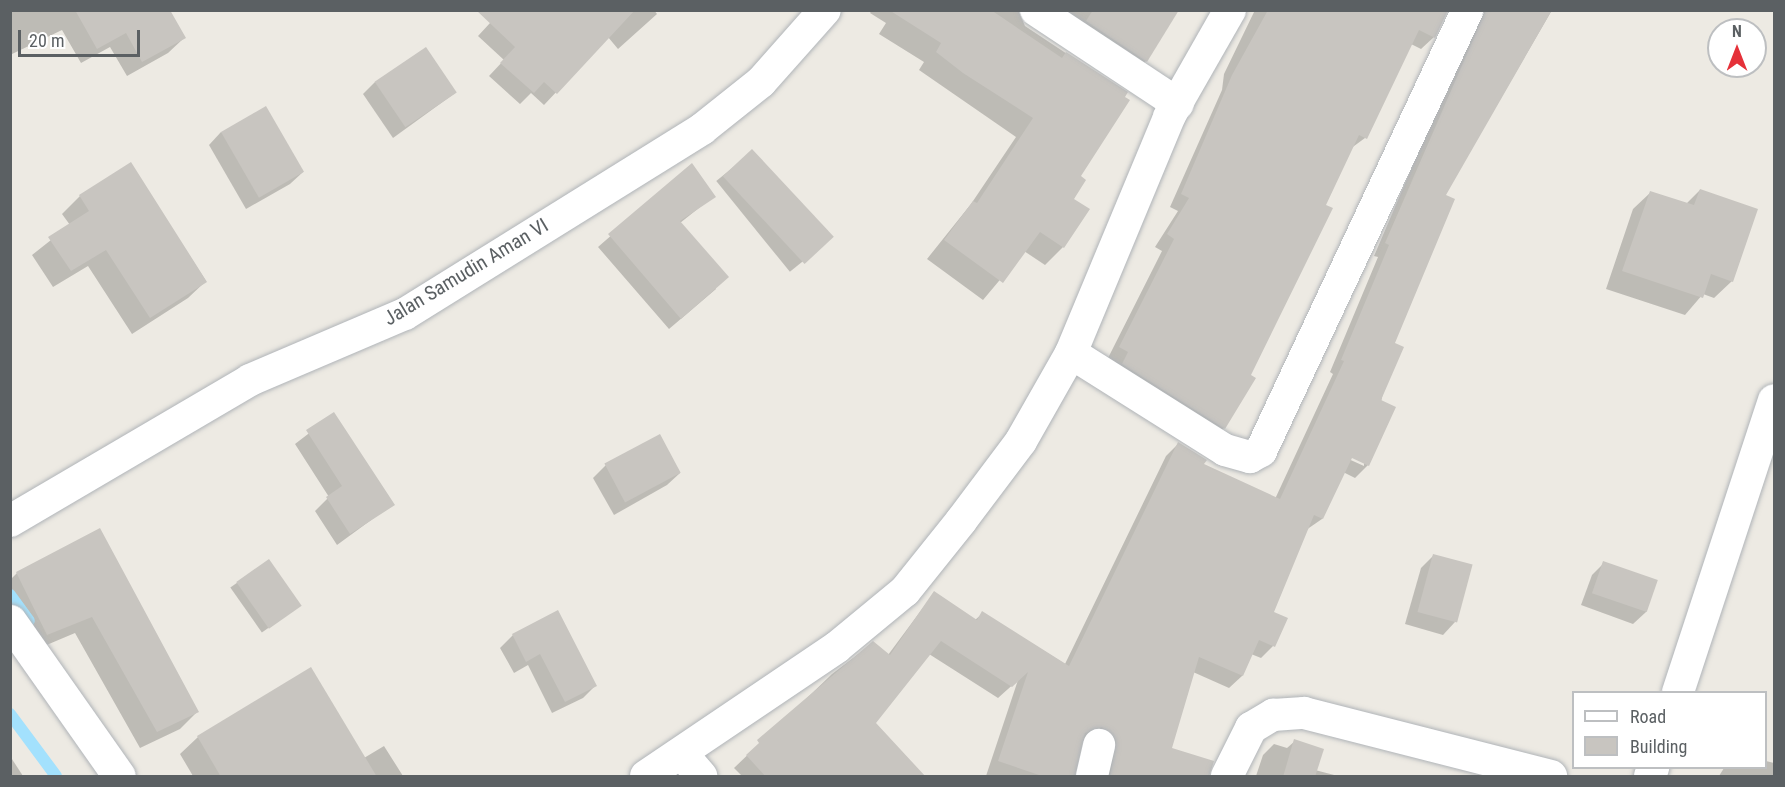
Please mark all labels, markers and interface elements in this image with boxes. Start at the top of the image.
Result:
scale bar [21,18,142,56]
north arrow [1707,18,1767,78]
text: N [1732,22,1742,41]
text: 20 m [29,30,64,51]
street label: Jalan Samudin Aman VI [379,213,553,331]
legend [1572,691,1767,769]
text: Road [1630,706,1666,727]
text: Building [1630,736,1687,757]

